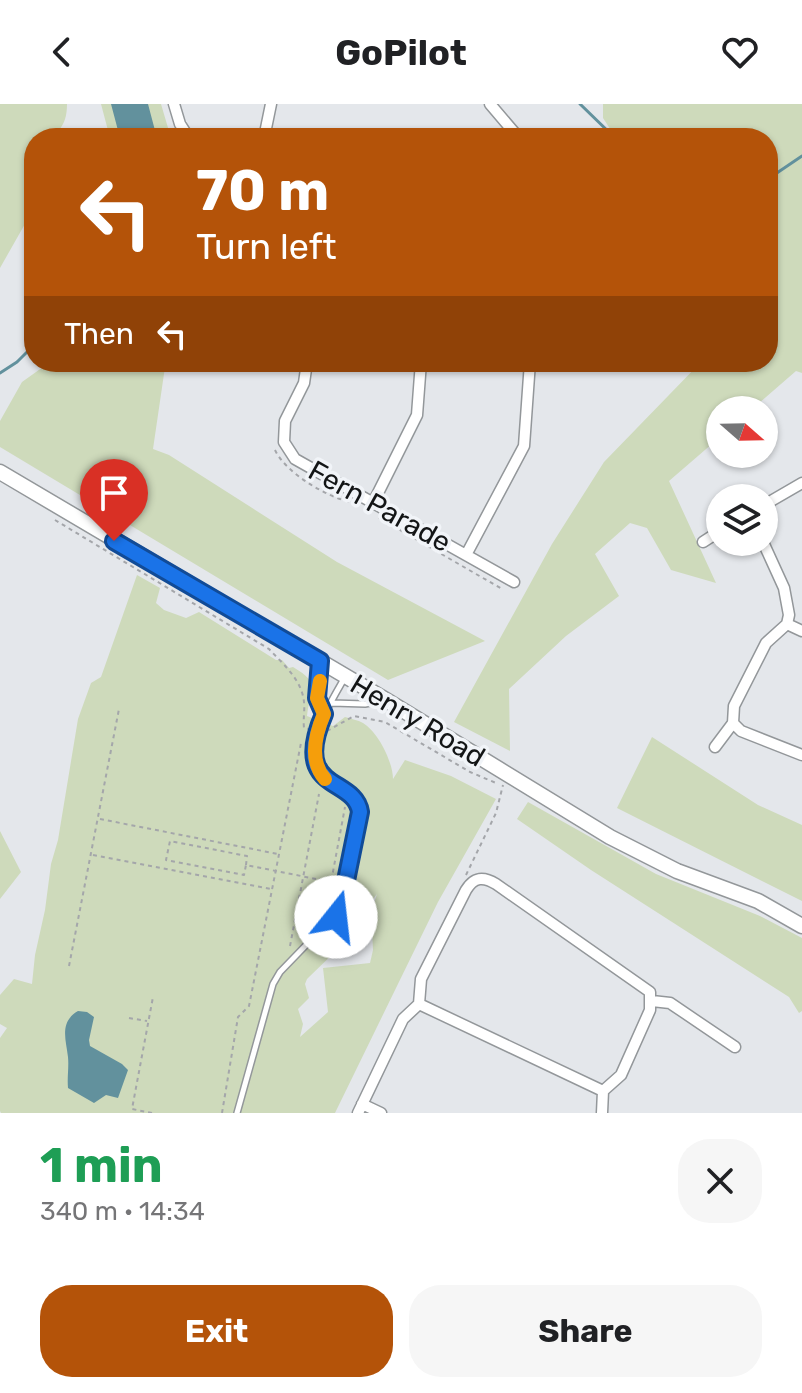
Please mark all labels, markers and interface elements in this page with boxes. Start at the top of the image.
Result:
icon: back [40,30,84,74]
icon: heart [718,30,762,74]
text: GoPilot [335,31,467,74]
text: 70 m [196,158,329,224]
icon: left [64,160,168,264]
text: Turn left [196,225,337,268]
icon: left [150,312,194,356]
text: Then [64,316,134,352]
north arrow [706,396,778,468]
map controls [706,396,778,556]
street label: Fern Parade [303,454,457,559]
pin [80,459,148,541]
icon: arrive [92,471,136,515]
button: layers [706,484,778,556]
street label: Henry Road [344,667,491,774]
position arrow [294,875,378,959]
text: 1 min [40,1137,163,1194]
button: close [678,1139,762,1223]
text: 340 m · 14:34 [40,1196,205,1227]
button: Exit [40,1285,393,1377]
button: Share [409,1285,762,1377]

